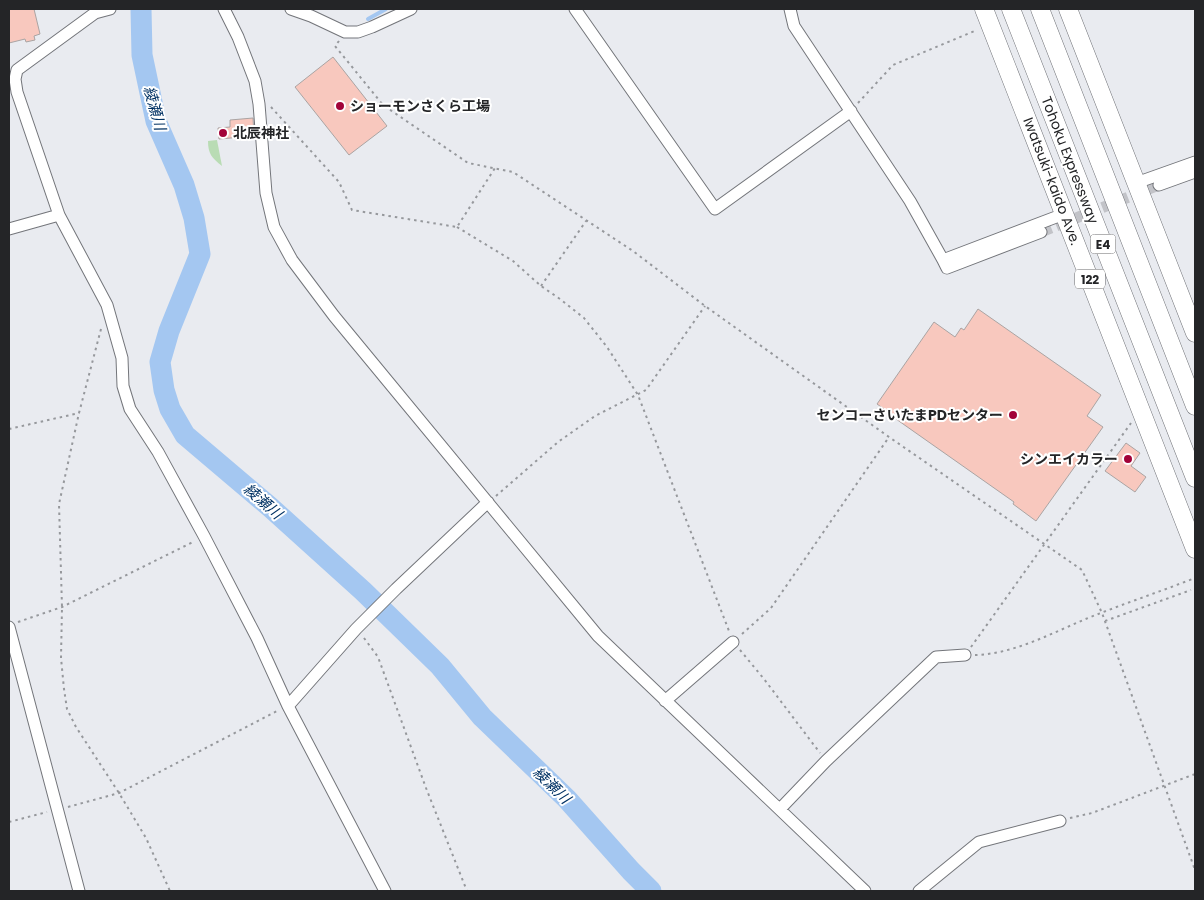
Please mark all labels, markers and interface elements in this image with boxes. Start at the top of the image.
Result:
water label: 綾瀬川 [139,84,171,134]
street label: Tohoku Expressway [1036,93,1104,227]
place label: ショーモンさくら工場 [350,96,490,116]
marker: ショーモンさくら工場 [334,100,346,112]
street label: Iwatsuki-kaido Ave. [1018,114,1086,248]
place label: 北辰神社 [233,123,289,143]
marker: 北辰神社 [217,127,229,139]
road number: E4 [1090,234,1116,253]
road number: 122 [1075,270,1105,288]
place label: センコーさいたまPDセンター [817,405,1003,425]
marker: センコーさいたまPDセンター [1007,409,1019,421]
place label: シンエイカラー [1020,449,1118,469]
marker: シンエイカラー [1122,453,1134,465]
water label: 綾瀬川 [239,478,288,525]
water label: 綾瀬川 [529,762,577,810]

